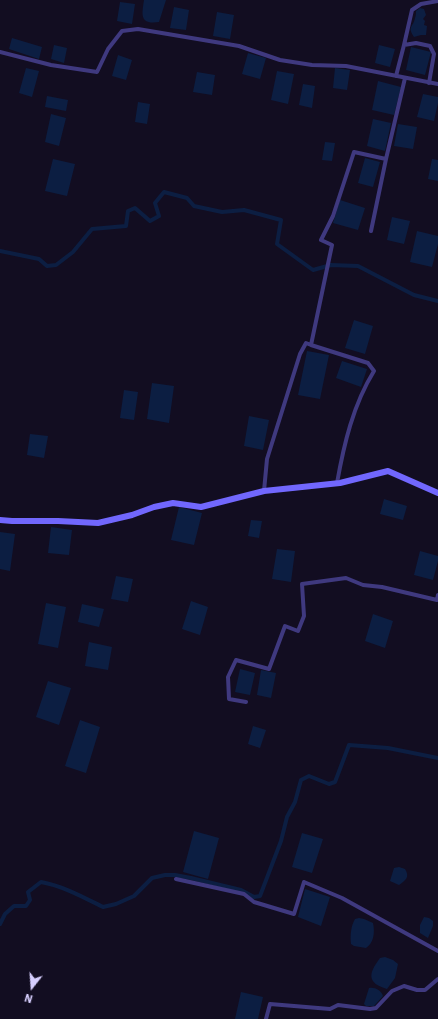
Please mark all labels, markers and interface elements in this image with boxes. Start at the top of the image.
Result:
north arrow [12,967,52,1007]
text: N [23,991,34,1006]

